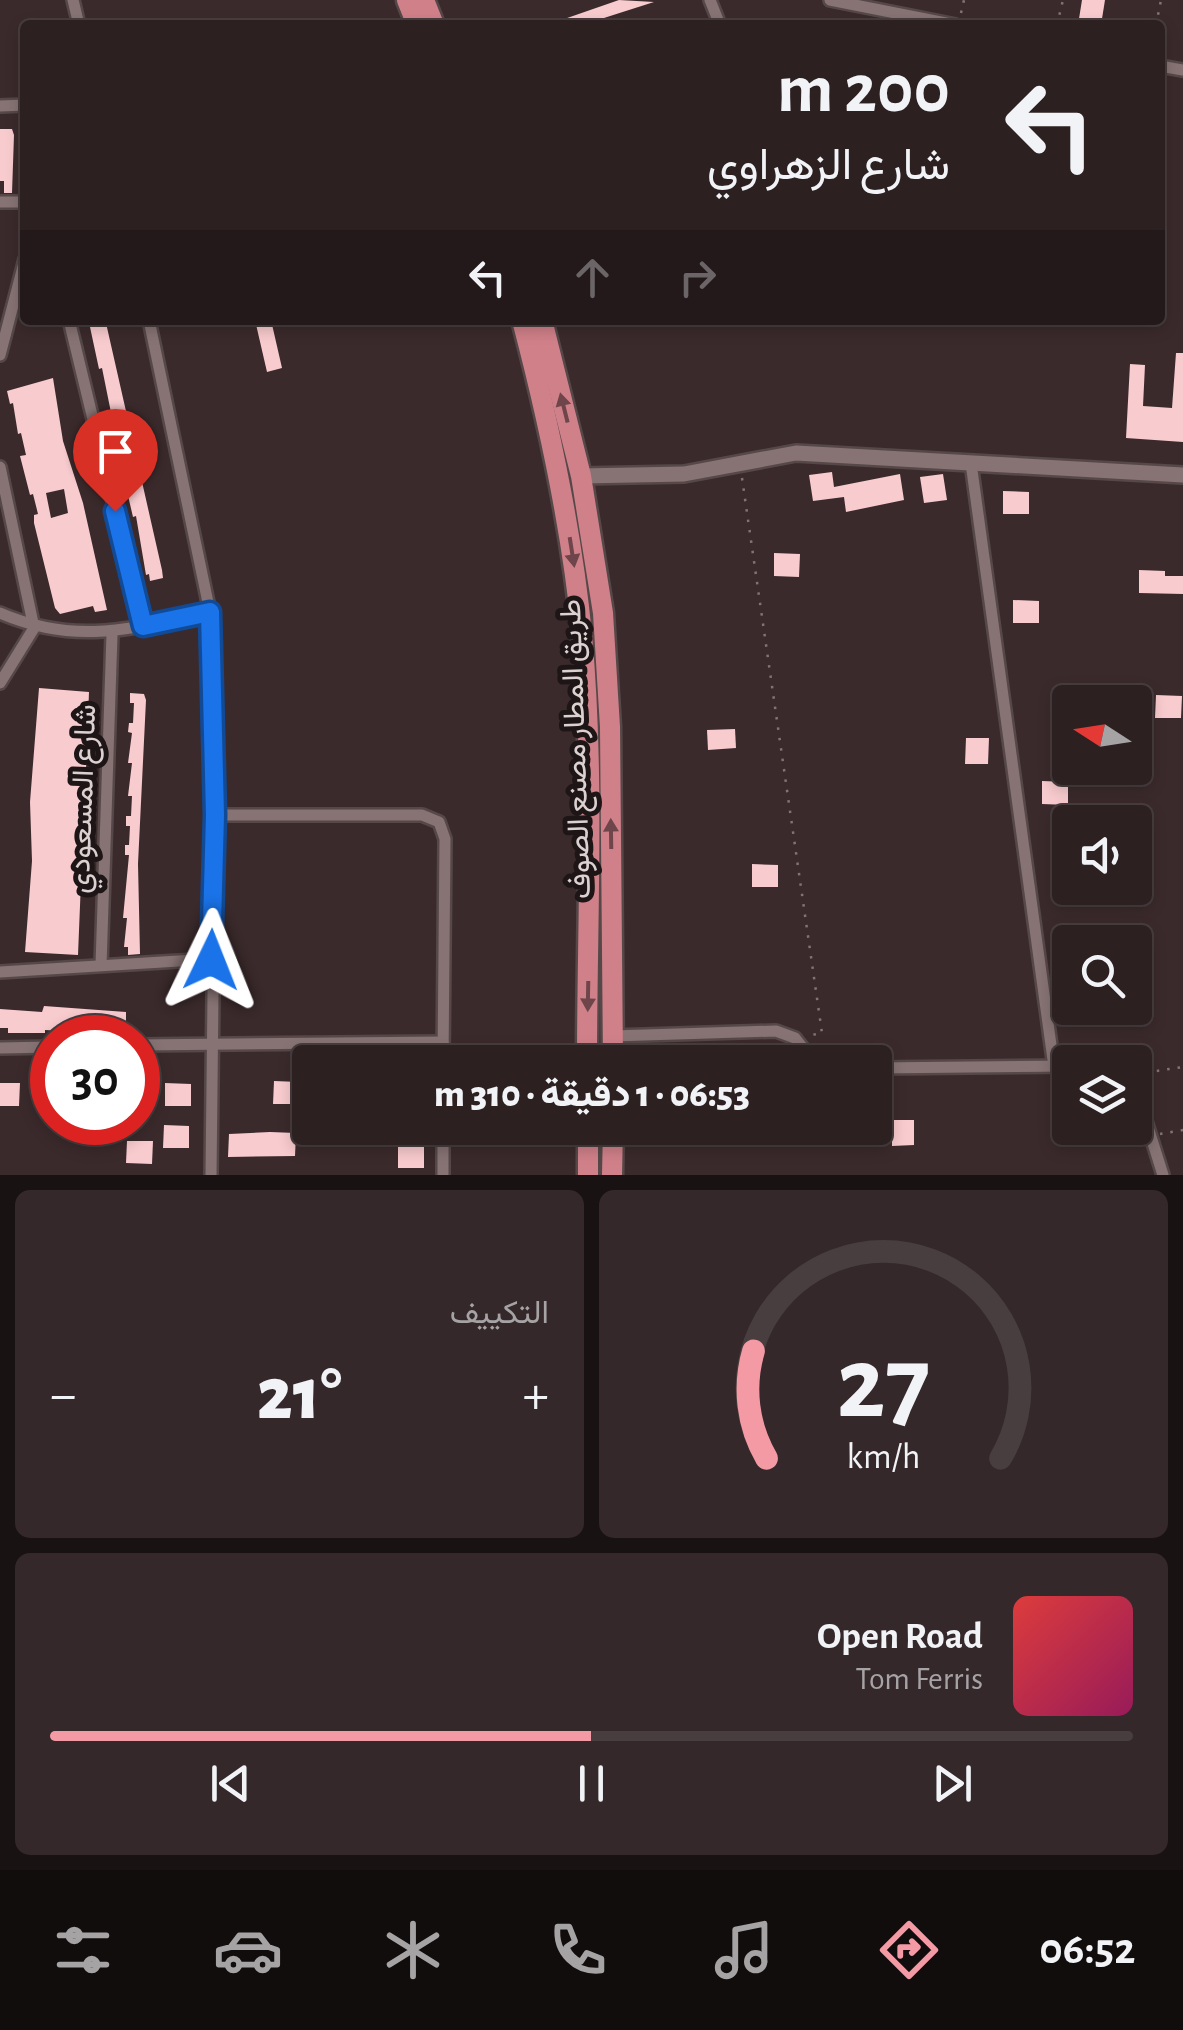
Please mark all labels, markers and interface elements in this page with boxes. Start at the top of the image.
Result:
text: 200 m [777,55,950,125]
icon: left [985,60,1115,190]
text: شارع الزهراوي [707,143,950,188]
icon: left [460,250,515,305]
icon: ahead [565,250,620,305]
icon: right [670,250,725,305]
one-way arrow [556,392,571,423]
pin [73,409,158,512]
icon: arrive [88,424,143,479]
one-way arrow [564,537,580,569]
street label: طريق المطار مصنع الصوف [556,598,600,900]
north arrow [1052,685,1152,785]
map controls [1052,685,1152,1145]
street label: شارع المسعودي [65,704,109,895]
button: sound [1052,805,1152,905]
one-way arrow [603,817,619,849]
position arrow [159,908,263,1012]
button: search [1052,925,1152,1025]
one-way arrow [580,981,596,1013]
speed limit sign: 30 [30,1015,160,1145]
button: layers [1052,1045,1152,1145]
text: 06:53 · 1 دقيقة · 310 m [434,1076,750,1114]
text: التكييف [450,1297,549,1329]
text: 27 [837,1333,930,1437]
text: 21° [257,1358,342,1433]
text: − [50,1368,76,1423]
text: + [523,1368,549,1423]
text: km/h [847,1439,920,1475]
text: Open Road [817,1618,983,1656]
text: Tom Ferris [855,1663,983,1695]
icon: previous [203,1756,258,1811]
icon: pause [564,1756,619,1811]
icon: next [925,1756,980,1811]
icon: filters [48,1915,118,1985]
icon: car [213,1915,283,1985]
icon: climate [378,1915,448,1985]
icon: phone [543,1915,613,1985]
icon: music [709,1915,779,1985]
icon: directions [874,1915,944,1985]
text: 06:52 [1039,1927,1135,1972]

